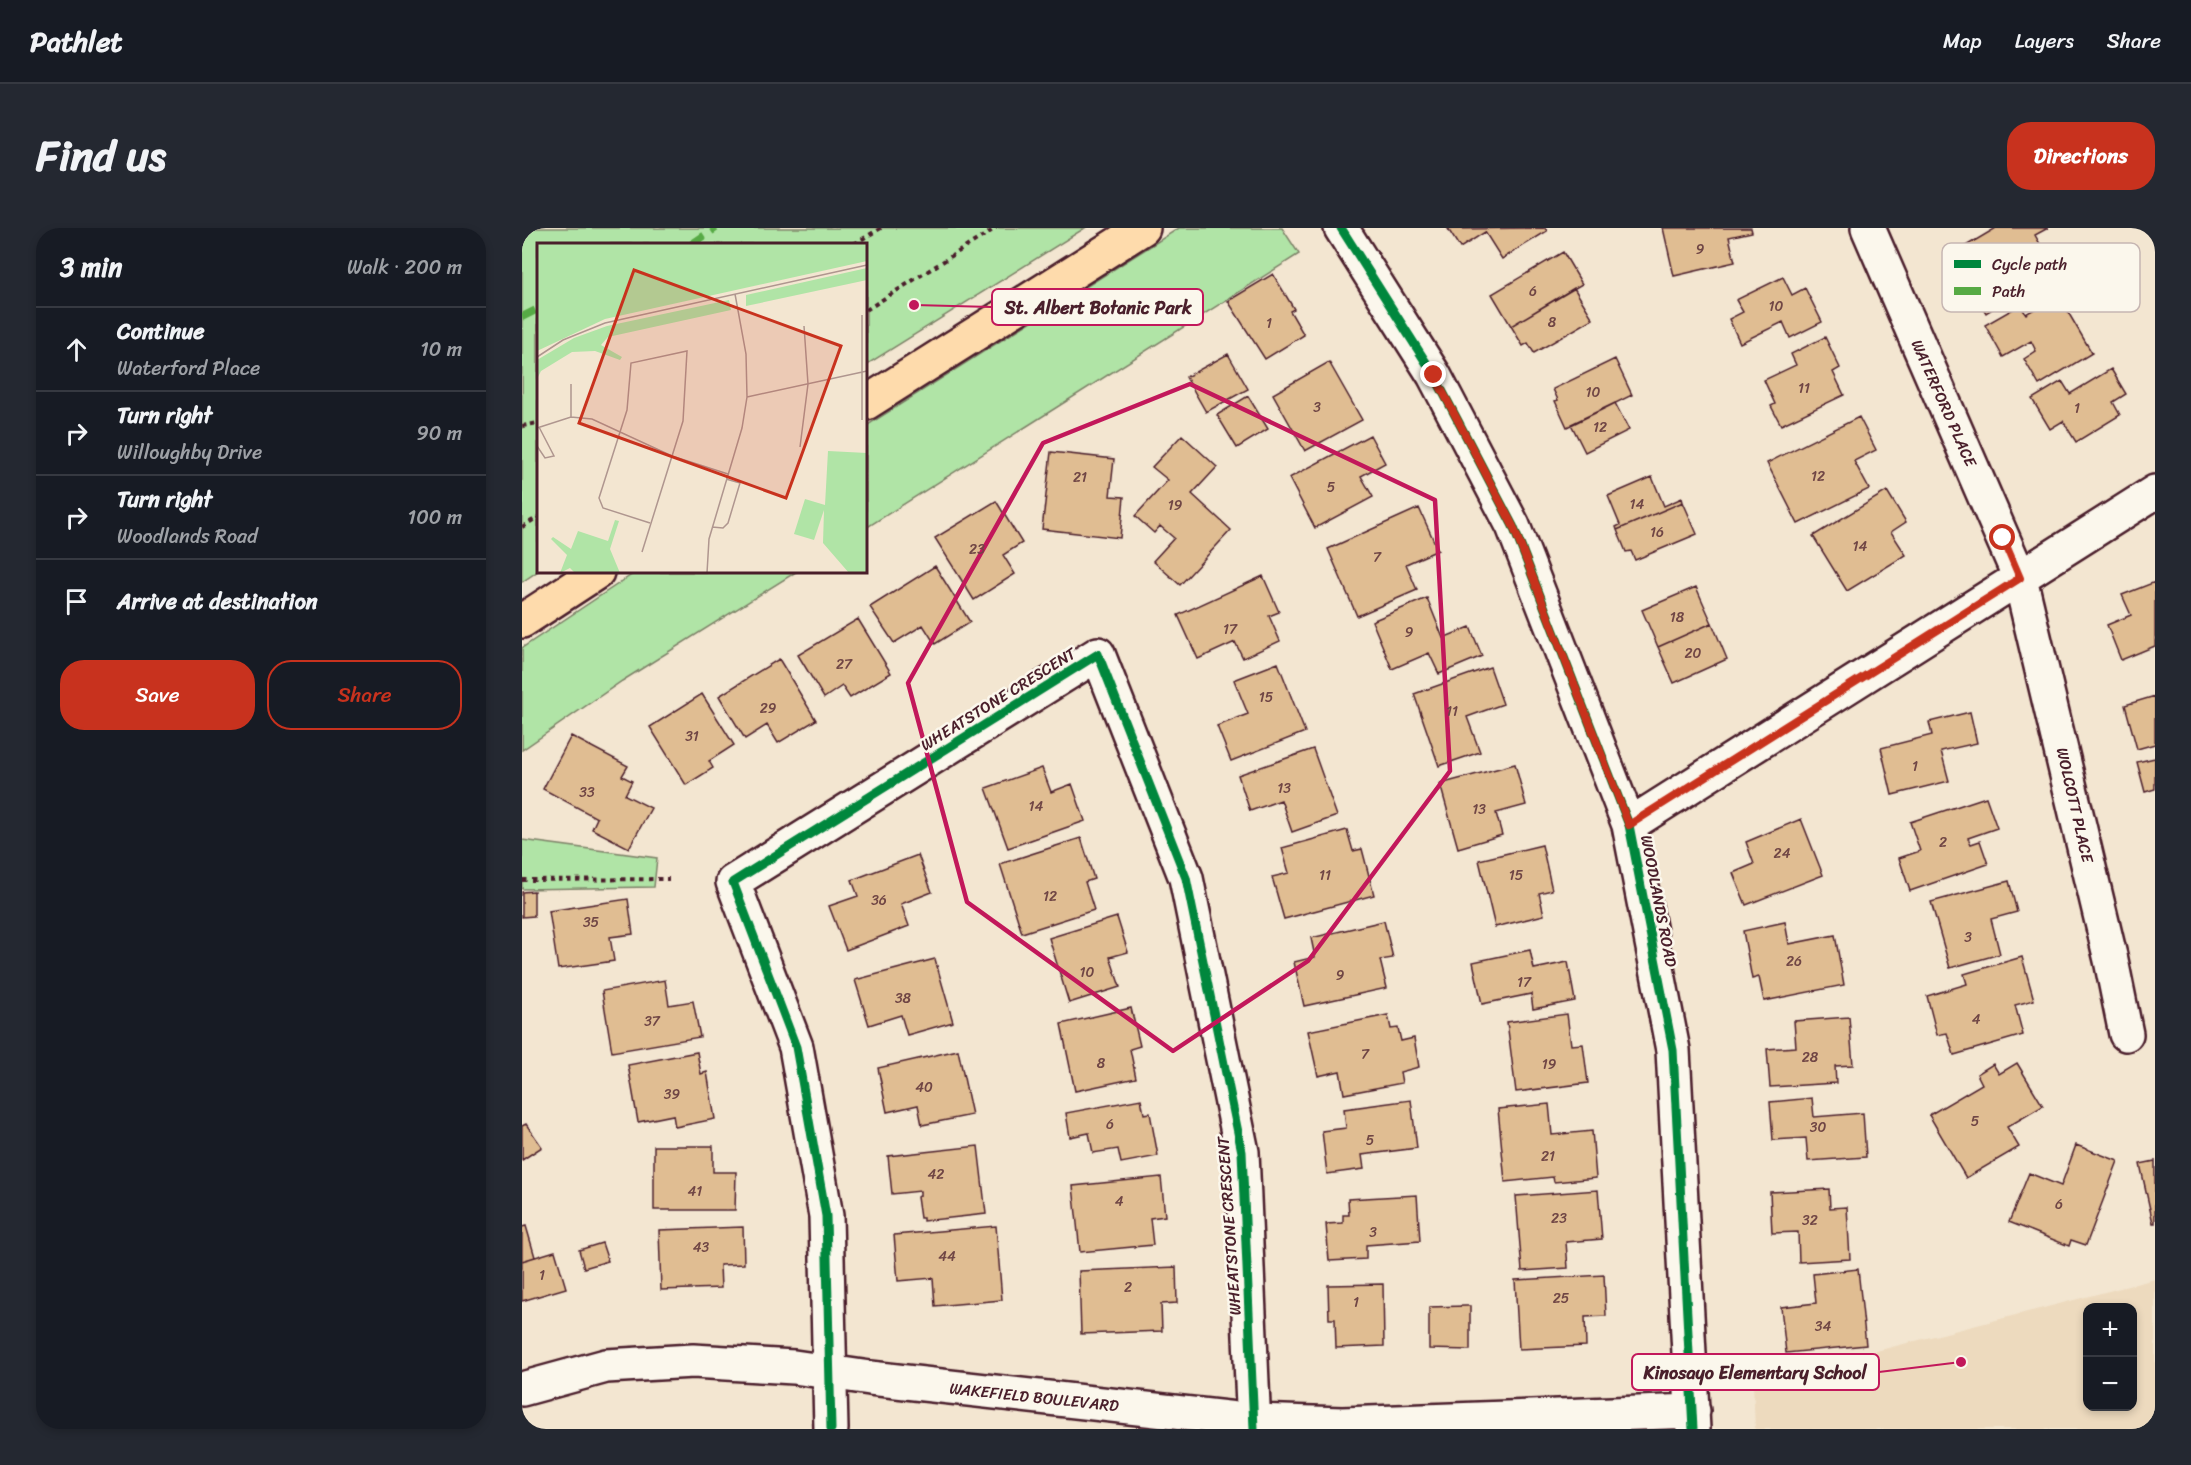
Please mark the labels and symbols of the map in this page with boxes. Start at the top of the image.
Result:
house number: 9 [1696,237,1705,262]
inset map [537,243,867,573]
legend [1942,243,2140,312]
text: Cycle path [1992,250,2067,279]
text: Path [1992,277,2025,306]
house number: 6 [1529,279,1537,304]
callout: St. Albert Botanic Park [992,289,1203,325]
text: St. Albert Botanic Park [1003,292,1192,324]
house number: 10 [1769,294,1784,319]
house number: 8 [1548,310,1557,335]
house number: 1 [1266,311,1272,336]
street label: WATERFORD PLACE [1903,335,1986,473]
route end [1420,361,1446,387]
house number: 11 [1798,376,1810,401]
house number: 10 [1586,380,1601,405]
house number: 3 [1313,395,1321,420]
house number: 1 [2074,396,2080,421]
house number: 12 [1593,415,1607,440]
house number: 12 [1811,464,1825,489]
house number: 21 [1073,465,1087,490]
house number: 5 [1327,475,1336,500]
house number: 14 [1630,492,1645,517]
house number: 19 [1168,493,1183,518]
house number: 16 [1650,520,1664,545]
route start [1989,524,2015,550]
house number: 14 [1853,534,1868,559]
house number: 23 [969,537,985,562]
house number: 7 [1373,545,1382,570]
house number: 18 [1670,605,1685,630]
house number: 17 [1223,617,1238,642]
house number: 9 [1405,620,1414,645]
street label: WHEATSTONE CRESCENT [914,639,1083,759]
house number: 20 [1685,641,1702,666]
house number: 27 [836,652,853,677]
house number: 15 [1259,685,1274,710]
house number: 29 [760,696,777,721]
house number: 11 [1446,699,1458,724]
house number: 31 [685,724,699,749]
street label: WOLCOTT PLACE [2048,745,2103,867]
house number: 1 [1912,754,1918,779]
house number: 13 [1277,776,1291,801]
house number: 33 [579,780,595,805]
house number: 14 [1029,794,1044,819]
house number: 13 [1472,797,1486,822]
house number: 2 [1939,830,1947,855]
street label: WOODLANDS ROAD [1632,833,1686,970]
house number: 24 [1774,841,1791,866]
house number: 11 [1319,863,1331,888]
house number: 15 [1509,863,1524,888]
house number: 12 [1043,884,1057,909]
house number: 36 [871,888,887,913]
house number: 35 [583,910,600,935]
house number: 3 [1964,925,1972,950]
house number: 26 [1786,949,1802,974]
house number: 10 [1080,960,1095,985]
house number: 9 [1336,963,1345,988]
house number: 17 [1517,970,1532,995]
house number: 38 [895,986,912,1011]
house number: 4 [1972,1007,1981,1032]
house number: 37 [644,1009,661,1034]
house number: 7 [1361,1042,1370,1067]
house number: 28 [1802,1045,1819,1070]
house number: 8 [1097,1051,1106,1076]
house number: 19 [1542,1052,1557,1077]
house number: 40 [915,1075,933,1100]
house number: 39 [664,1082,681,1107]
house number: 5 [1971,1109,1980,1134]
house number: 6 [1106,1112,1114,1137]
house number: 30 [1810,1115,1826,1140]
house number: 5 [1366,1128,1375,1153]
street label: WHEATSTONE CRESCENT [1208,1135,1250,1316]
house number: 21 [1541,1144,1555,1169]
house number: 42 [928,1162,944,1187]
house number: 41 [688,1179,702,1204]
house number: 4 [1115,1189,1124,1214]
house number: 6 [2055,1192,2063,1217]
house number: 23 [1551,1206,1567,1231]
house number: 32 [1802,1208,1818,1233]
house number: 3 [1369,1220,1377,1245]
house number: 43 [693,1235,710,1260]
house number: 44 [938,1244,956,1269]
house number: 1 [539,1263,545,1288]
house number: 2 [1124,1275,1132,1300]
house number: 25 [1553,1286,1570,1311]
house number: 1 [1353,1290,1359,1315]
house number: 34 [1815,1314,1831,1339]
callout: Kinosayo Elementary School [1632,1354,1879,1390]
text: Kinosayo Elementary School [1642,1357,1867,1389]
street label: WAKEFIELD BOULEVARD [948,1374,1120,1420]

